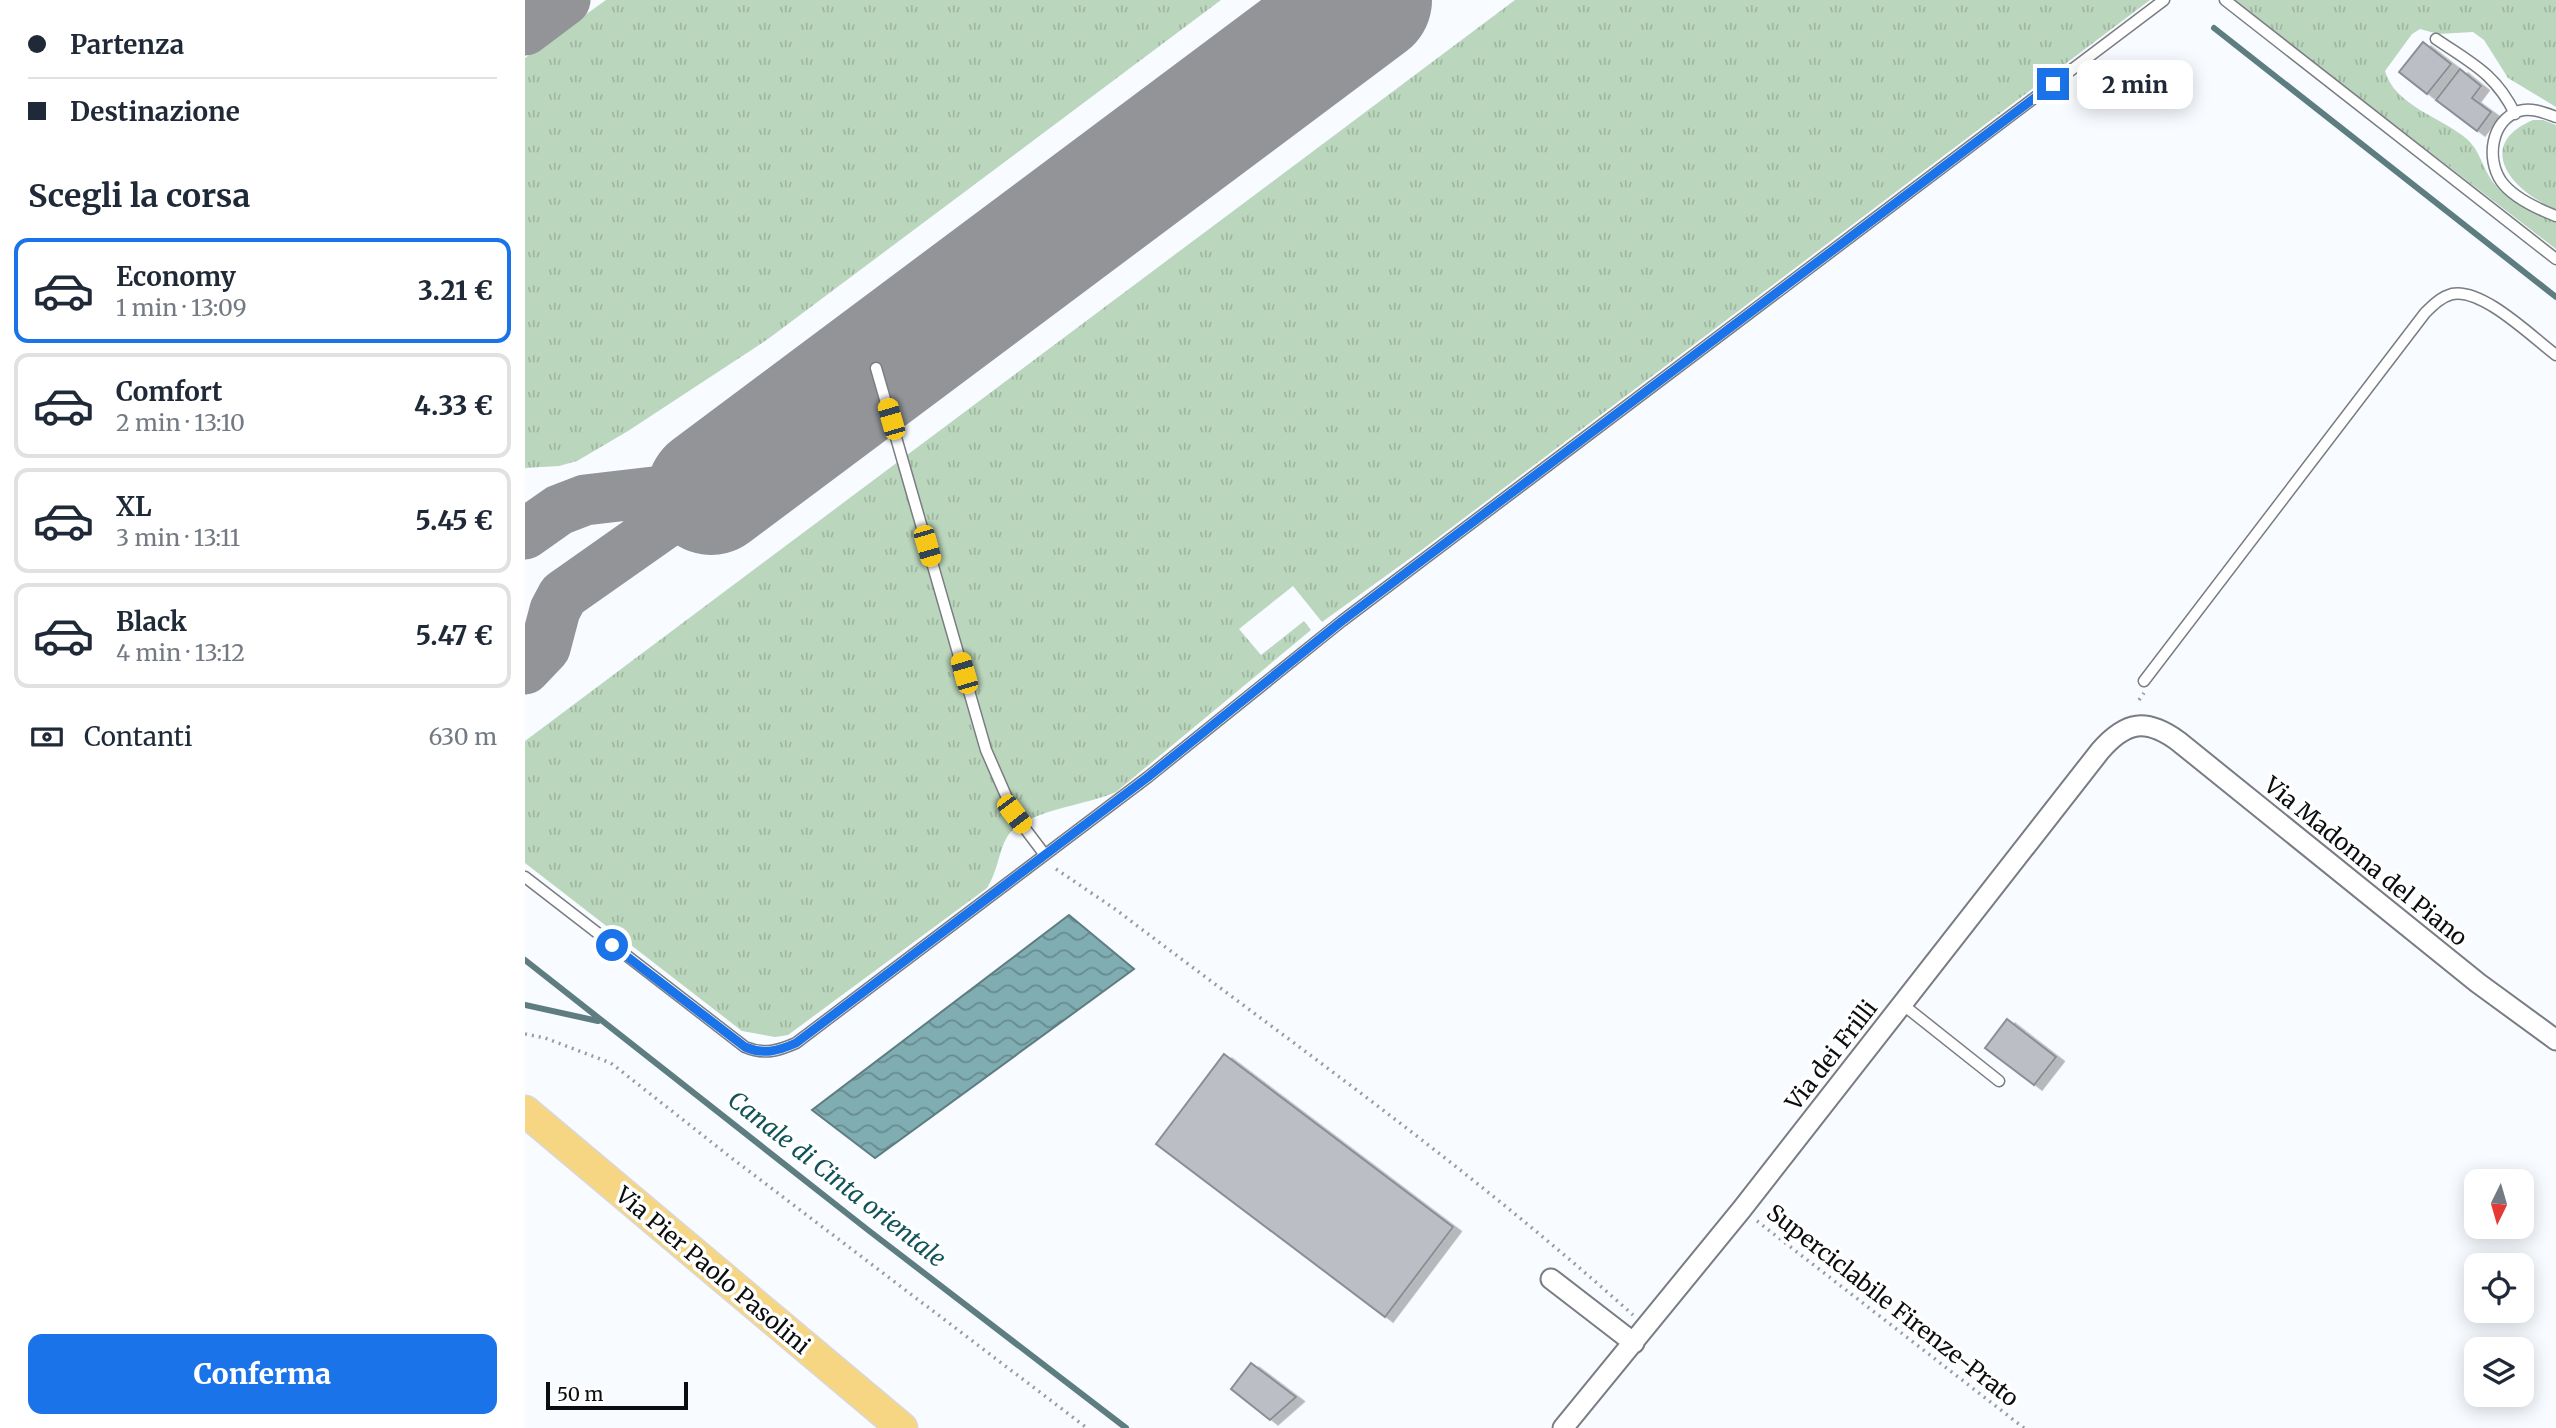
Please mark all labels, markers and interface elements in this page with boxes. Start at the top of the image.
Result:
text: Partenza [70,28,184,61]
callout: 2 min [2077,60,2193,108]
route end [2037,68,2069,100]
text: 2 min [2102,70,2168,99]
text: Destinazione [70,95,240,128]
text: Scegli la corsa [28,176,250,216]
icon: car [32,259,95,322]
text: Economy [116,260,236,293]
text: 3.21 € [418,274,493,307]
text: 1 min · 13:09 [116,293,247,322]
icon: car [32,374,95,437]
text: Comfort [116,375,222,408]
text: 4.33 € [414,389,493,422]
car [876,396,907,442]
text: 2 min · 13:10 [116,408,245,437]
icon: car [32,489,95,552]
text: XL [116,490,152,523]
text: 5.45 € [415,504,493,537]
text: 3 min · 13:11 [116,523,240,552]
car [912,523,943,569]
icon: car [32,604,95,667]
text: Black [116,605,187,638]
text: 5.47 € [416,619,493,652]
text: 4 min · 13:12 [116,638,245,667]
car [949,650,980,696]
icon: cash [28,718,66,756]
text: Contanti [84,720,192,753]
text: 630 m [429,722,497,751]
street label: Via Madonna del Piano [2258,770,2473,952]
car [993,791,1036,837]
route start [596,929,628,961]
street label: Via dei Frilli [1778,994,1883,1117]
water label: Canale di Cinta orientale [722,1084,952,1274]
north arrow [2464,1169,2534,1239]
map controls [2464,1169,2534,1407]
street label: Via Pier Paolo Pasolini [609,1180,816,1360]
street label: Superciclabile Firenze-Prato [1761,1198,2025,1412]
button: locate [2464,1253,2534,1323]
button: Conferma [28,1334,497,1414]
button: layers [2464,1337,2534,1407]
scale bar [546,1379,688,1411]
text: 50 m [557,1382,603,1406]

